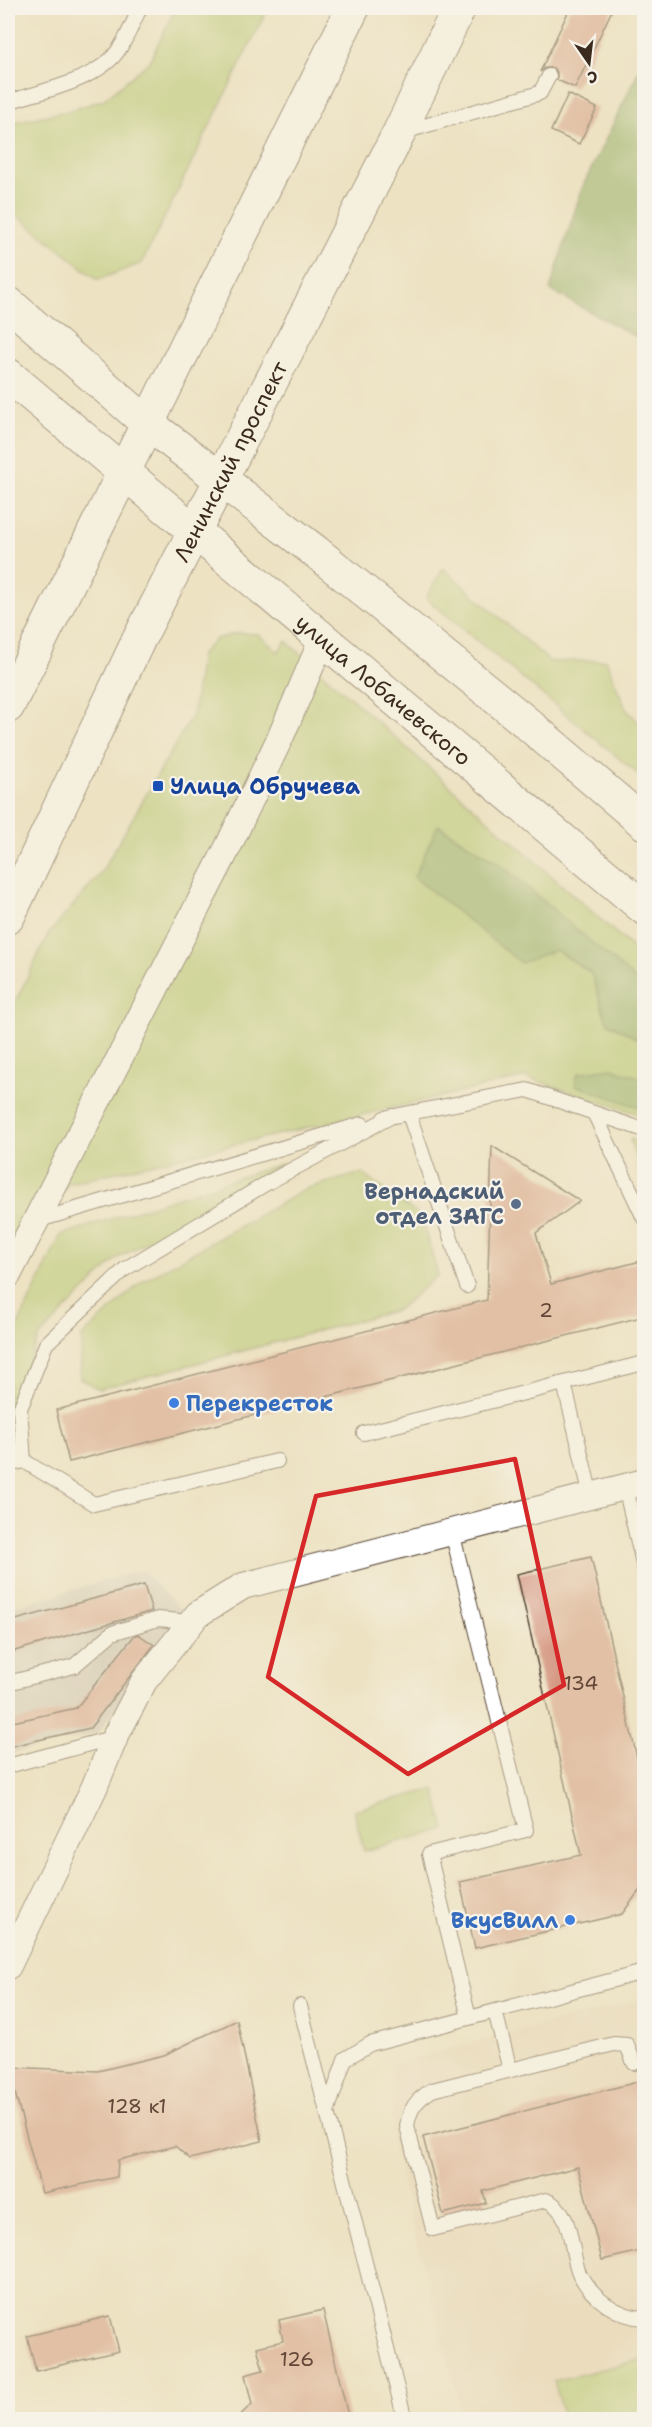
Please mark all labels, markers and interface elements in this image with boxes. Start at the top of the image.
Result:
north arrow [559,33,619,93]
text: С [585,66,600,88]
street label: Ленинский проспект [167,355,295,567]
street label: улица Лобачевского [289,608,477,772]
place label: Улица Обручева [170,772,360,801]
marker: Улица Обручева [151,779,165,793]
place label: Вернадский отдел ЗАГС [364,1177,504,1231]
marker: Вернадский отдел ЗАГС [509,1197,523,1211]
house number: 2 [539,1297,553,1323]
place label: Перекресток [186,1389,333,1418]
marker: Перекресток [167,1396,181,1410]
house number: 134 [564,1670,598,1696]
place label: ВкусВилл [451,1906,559,1935]
marker: ВкусВилл [563,1913,577,1927]
house number: 128 к1 [107,2093,167,2119]
house number: 126 [280,2346,314,2372]

